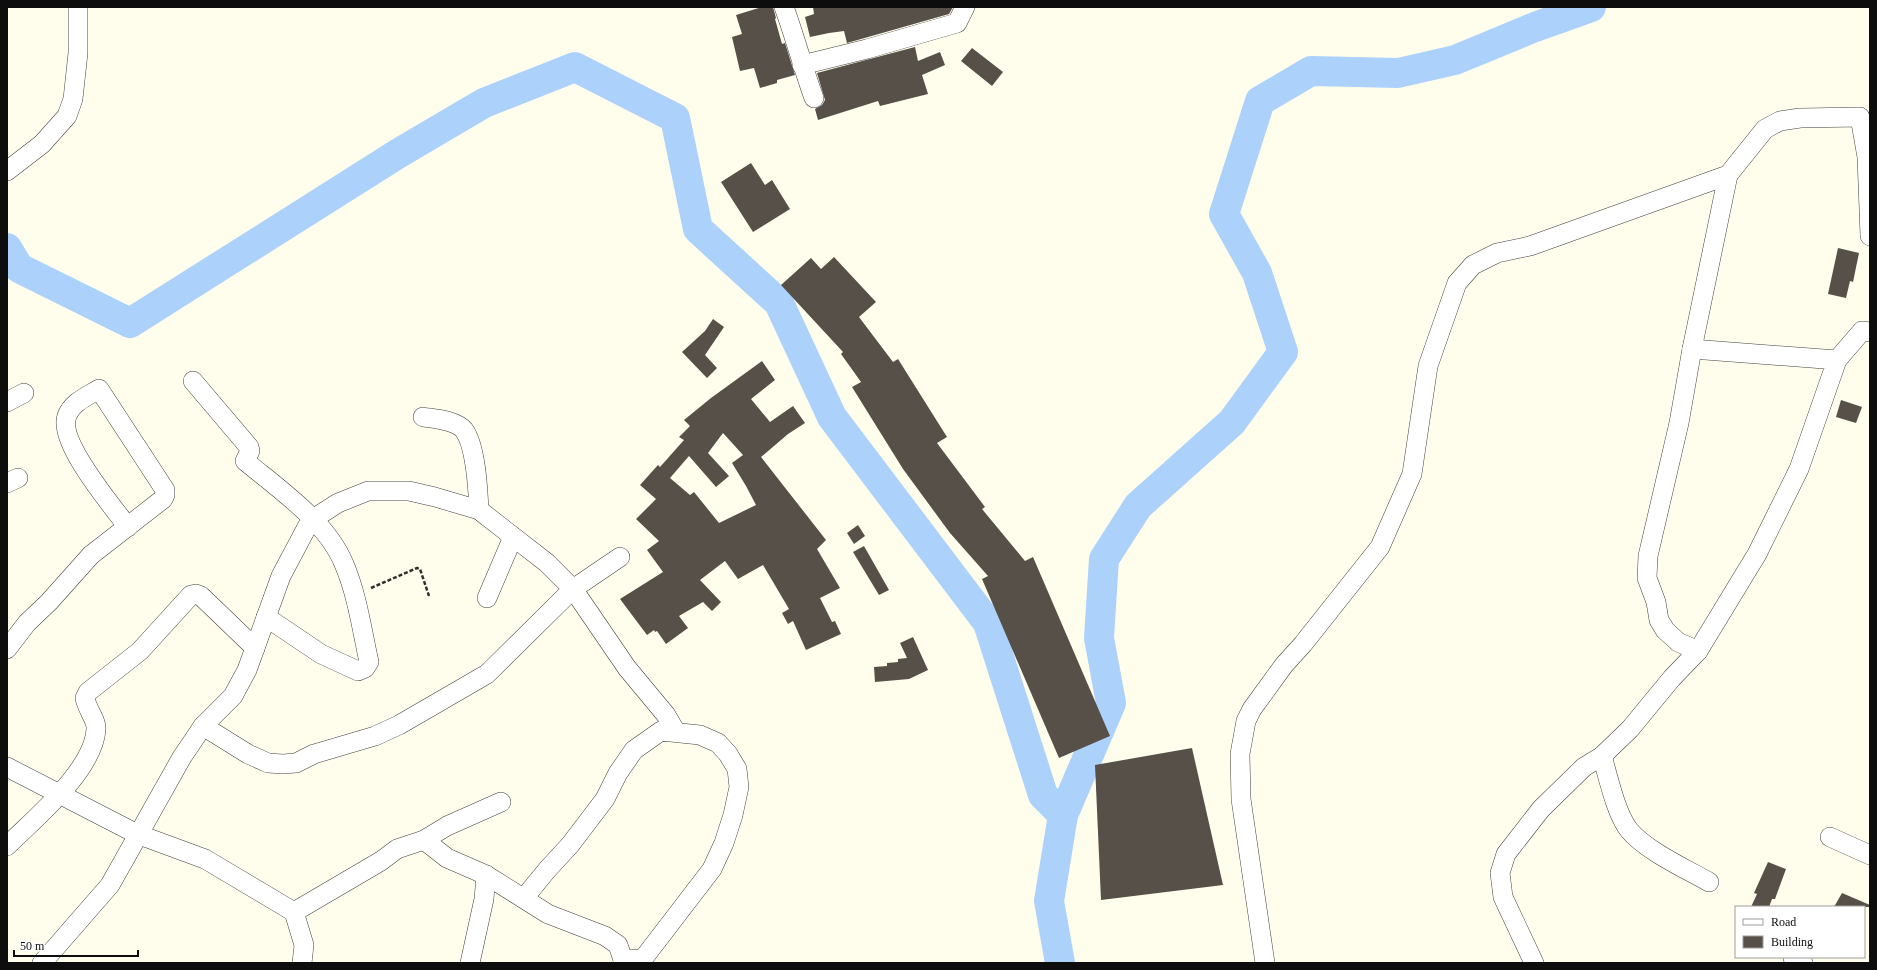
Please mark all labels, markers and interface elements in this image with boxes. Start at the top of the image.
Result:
legend [1735,906,1865,958]
text: Road [1771,915,1796,929]
scale bar [14,932,138,958]
text: Building [1771,935,1813,949]
text: 50 m [20,939,45,953]

